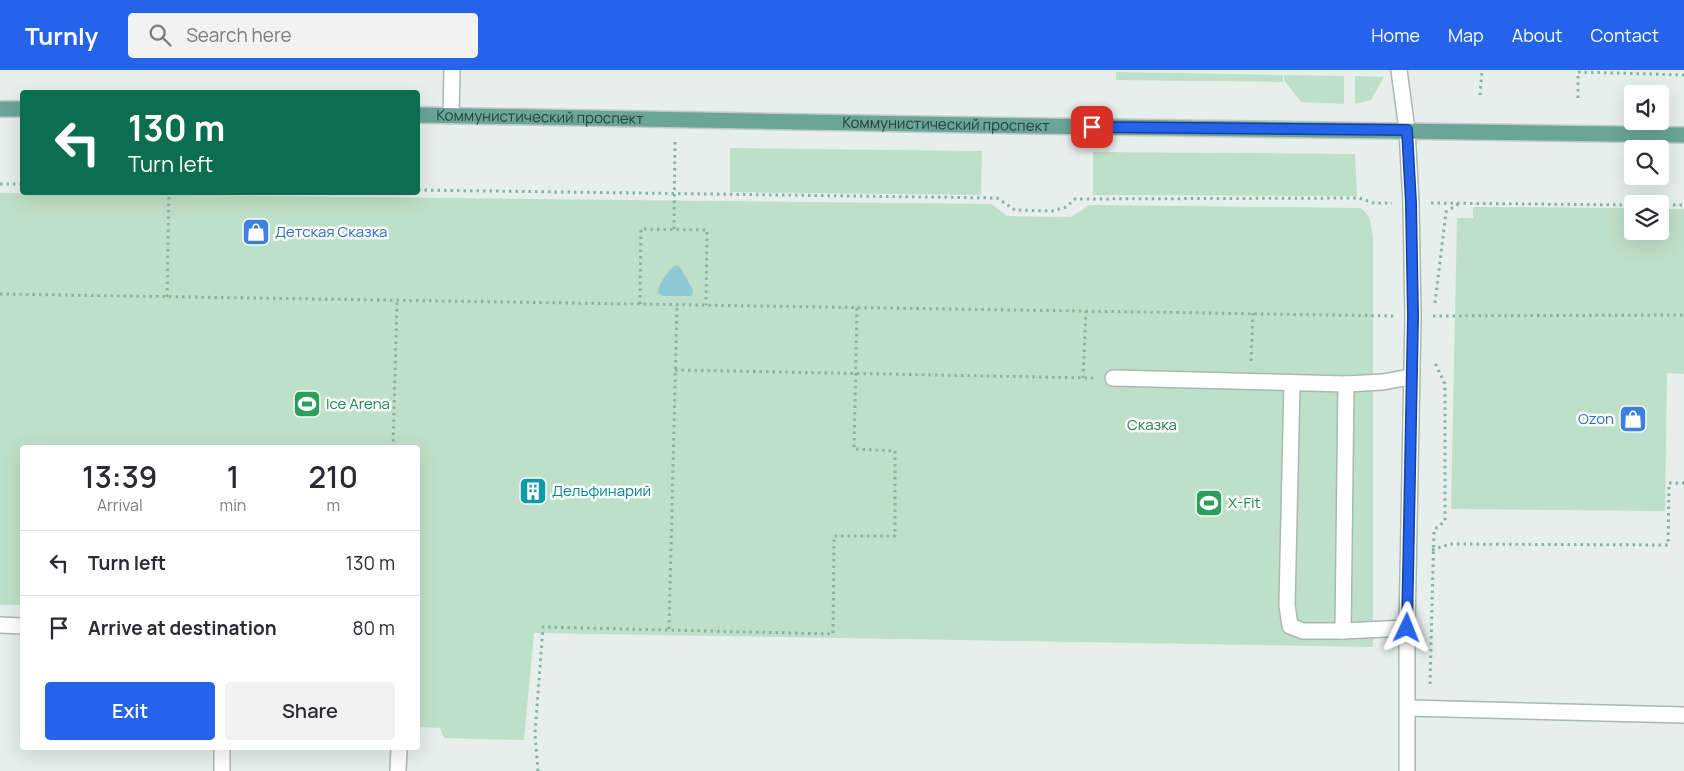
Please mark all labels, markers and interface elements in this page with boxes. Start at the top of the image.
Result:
search box [128,13,478,58]
text: Turnly [25,19,98,52]
icon: search [146,21,174,49]
text: Search here [186,22,292,48]
text: Home [1371,23,1420,47]
text: Map [1448,23,1484,47]
text: About [1512,23,1562,47]
text: Contact [1590,23,1659,47]
map controls [1624,85,1669,240]
button: sound [1624,85,1669,130]
text: 130 m [128,104,225,152]
street label: Коммунистический проспект [436,104,644,129]
pin [1071,106,1113,148]
icon: left [45,110,110,175]
street label: Коммунистический проспект [842,112,1050,136]
icon: arrive [1078,113,1106,141]
button: search [1624,140,1669,185]
text: Turn left [128,149,213,179]
button: layers [1624,195,1669,240]
shop icon: Детская Сказка [241,217,271,247]
place label: Детская Сказка [275,221,387,242]
sports icon: Ice Arena [292,389,322,419]
place label: Ice Arena [326,393,390,414]
shop icon: Ozon [1618,404,1648,434]
place label: Ozon [1578,408,1614,429]
park label: Сказка [1127,414,1177,435]
text: 13:39 [82,456,158,497]
text: 1 [227,456,239,497]
text: 210 [308,456,358,497]
building icon: Дельфинарий [518,476,548,506]
place label: Дельфинарий [552,480,651,501]
sports icon: X-Fit [1194,488,1224,518]
place label: X-Fit [1228,492,1260,513]
text: Arrival [97,494,143,516]
text: min [220,494,246,516]
text: m [326,494,340,516]
icon: left [45,549,73,577]
text: Turn left [88,550,166,576]
text: 130 m [346,550,395,576]
position arrow [1380,601,1432,653]
icon: arrive [45,614,73,642]
text: Arrive at destination [88,615,277,641]
text: 80 m [352,615,395,641]
button: Exit [45,682,215,740]
button: Share [225,682,395,740]

